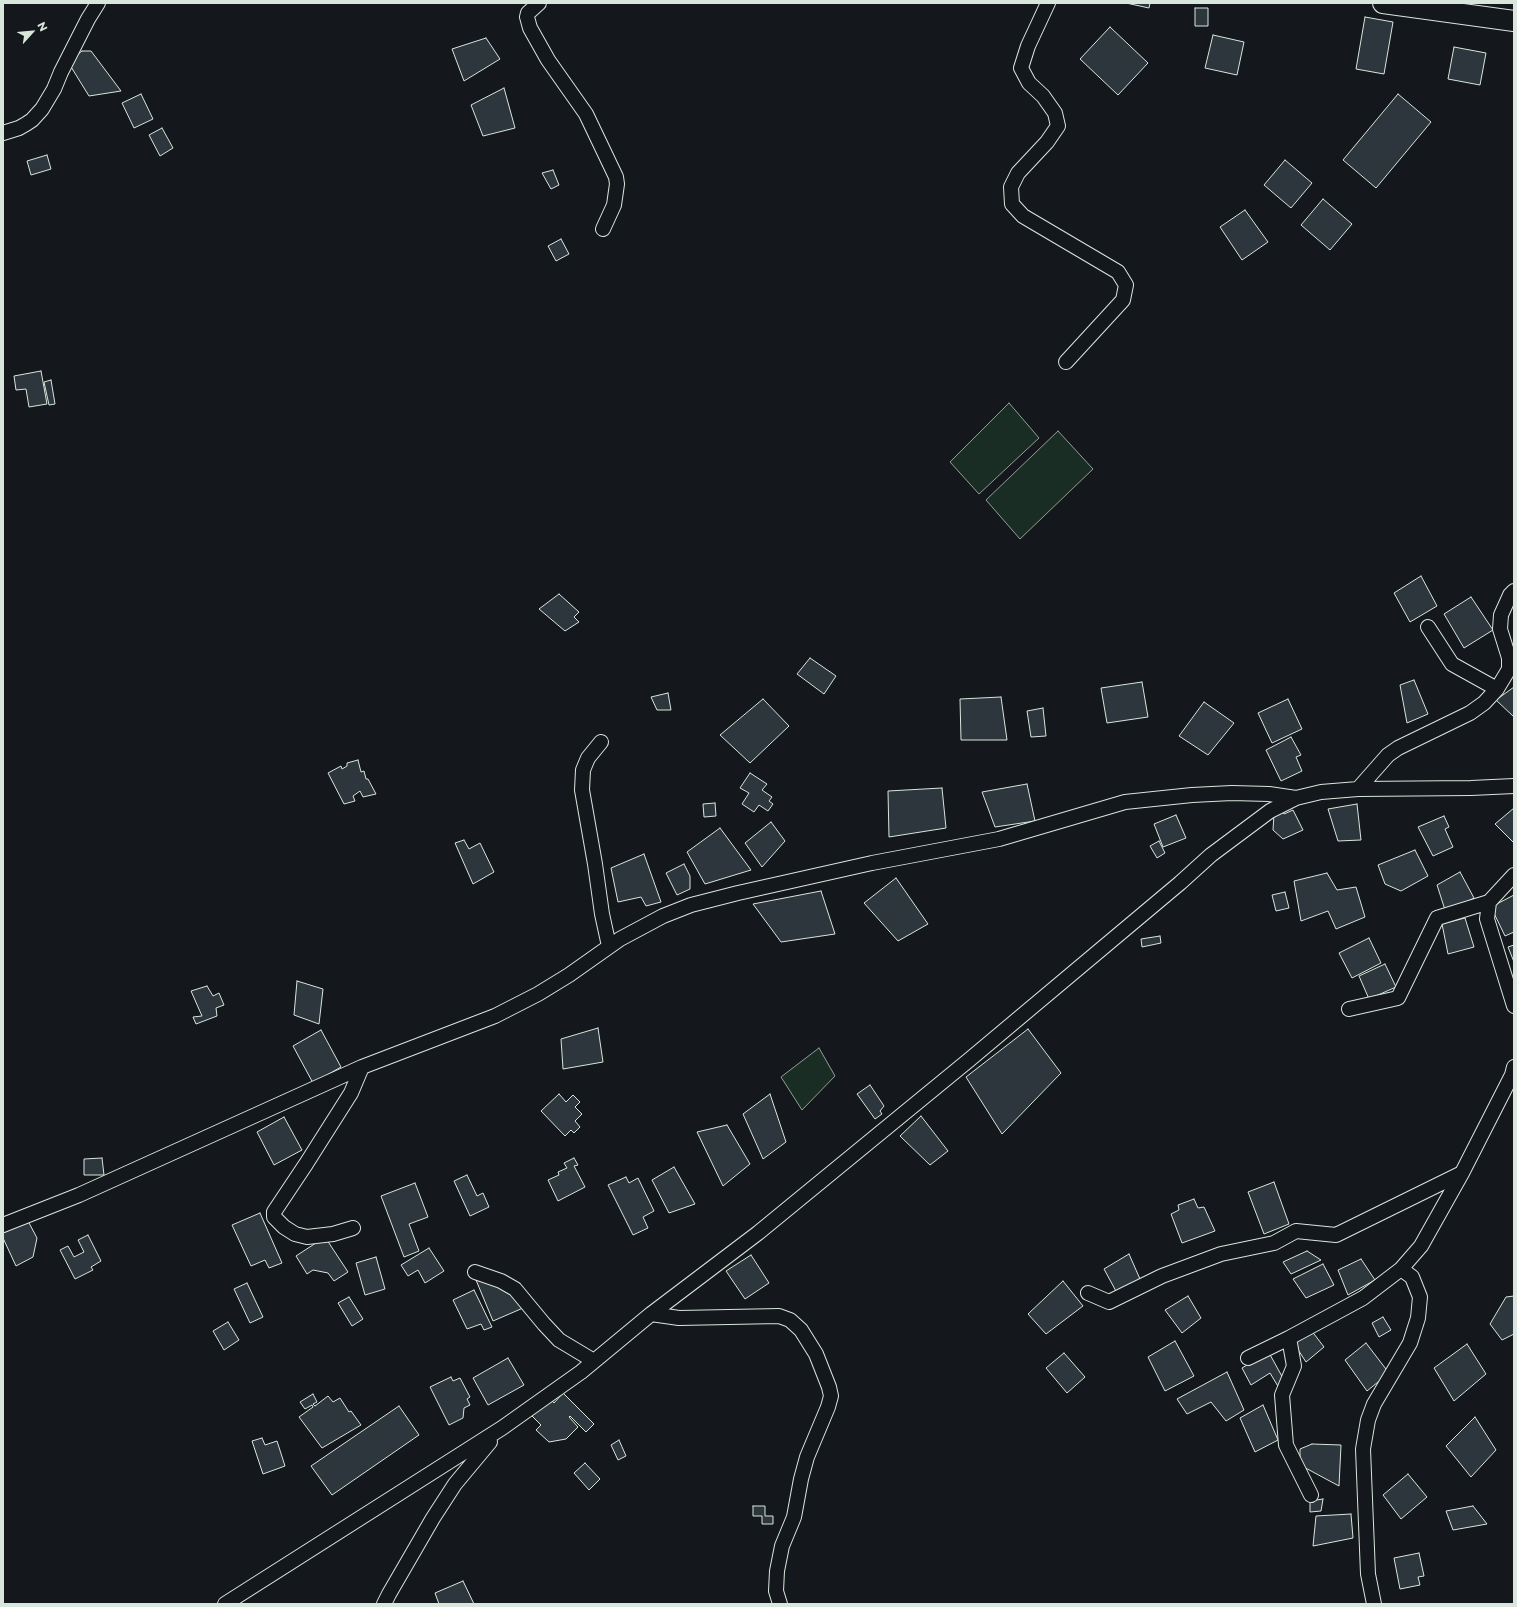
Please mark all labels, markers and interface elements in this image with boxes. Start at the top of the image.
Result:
north arrow [12,12,52,52]
text: N [34,19,51,34]

